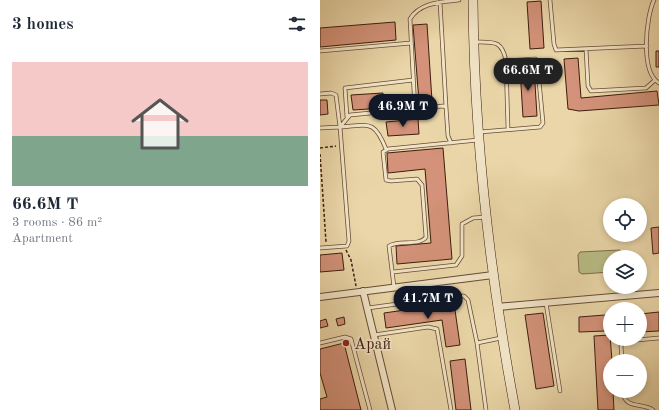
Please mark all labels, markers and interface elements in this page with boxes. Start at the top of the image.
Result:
icon: filters [286,13,308,35]
text: 3 homes [12,16,74,33]
pin: 66.6M ₸ [491,58,565,92]
text: 66.6M ₸ [503,64,553,77]
icon: home [124,88,196,160]
pin: 46.9M ₸ [366,94,440,128]
text: 46.9M ₸ [378,100,428,113]
text: 66.6M ₸ [12,196,78,213]
map controls [603,198,647,398]
button: locate [603,198,647,242]
text: 3 rooms · 86 m² [12,216,102,229]
text: Apartment [12,232,73,245]
button: layers [603,250,647,294]
pin: 41.7M ₸ [391,286,465,320]
text: 41.7M ₸ [403,292,453,305]
button: + [603,302,647,346]
place label: Арай [354,337,391,353]
marker: Арай [341,338,351,348]
button: − [603,354,647,398]

